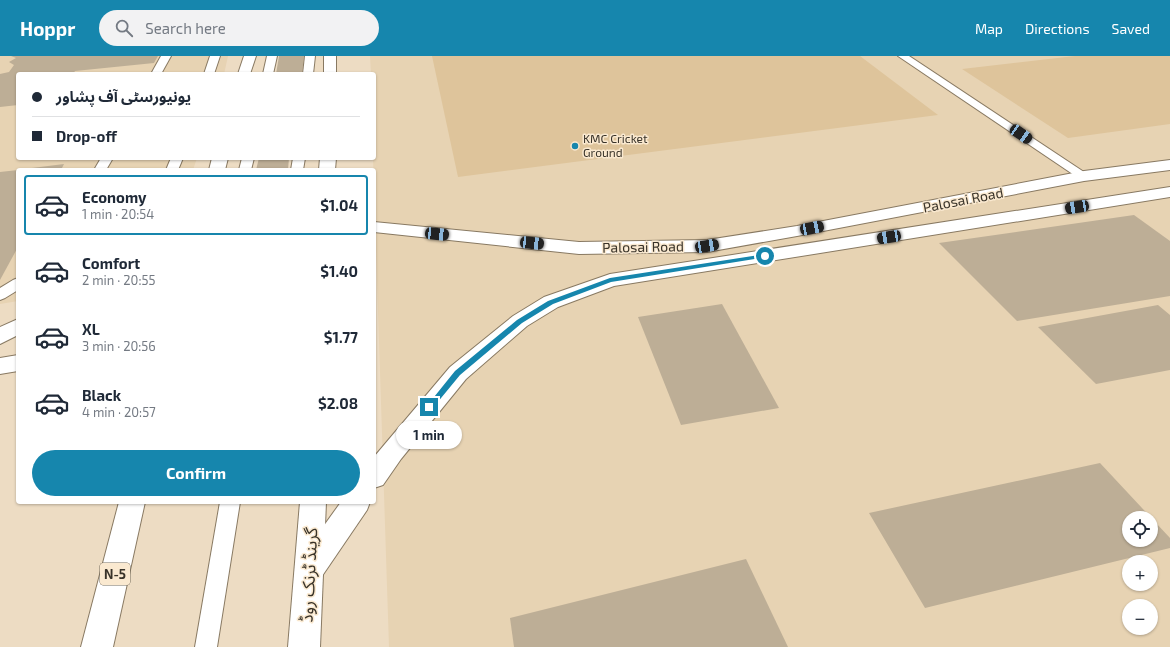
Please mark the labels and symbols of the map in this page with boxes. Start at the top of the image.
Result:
car [1008,122,1034,146]
place label: KMC Cricket Ground [583,131,648,159]
marker: KMC Cricket Ground [570,141,580,151]
street label: Palosai Road [921,183,1005,216]
car [1064,199,1090,215]
car [799,220,825,236]
car [424,227,450,241]
car [876,229,902,245]
car [519,236,545,250]
street label: Palosai Road [602,237,684,256]
car [694,238,720,254]
route start [756,247,774,265]
route end [420,398,438,416]
callout: 1 min [396,421,462,449]
street label: گرینڈ ٹرنک روڈ [296,526,322,623]
road number: N-5 [100,563,130,585]

